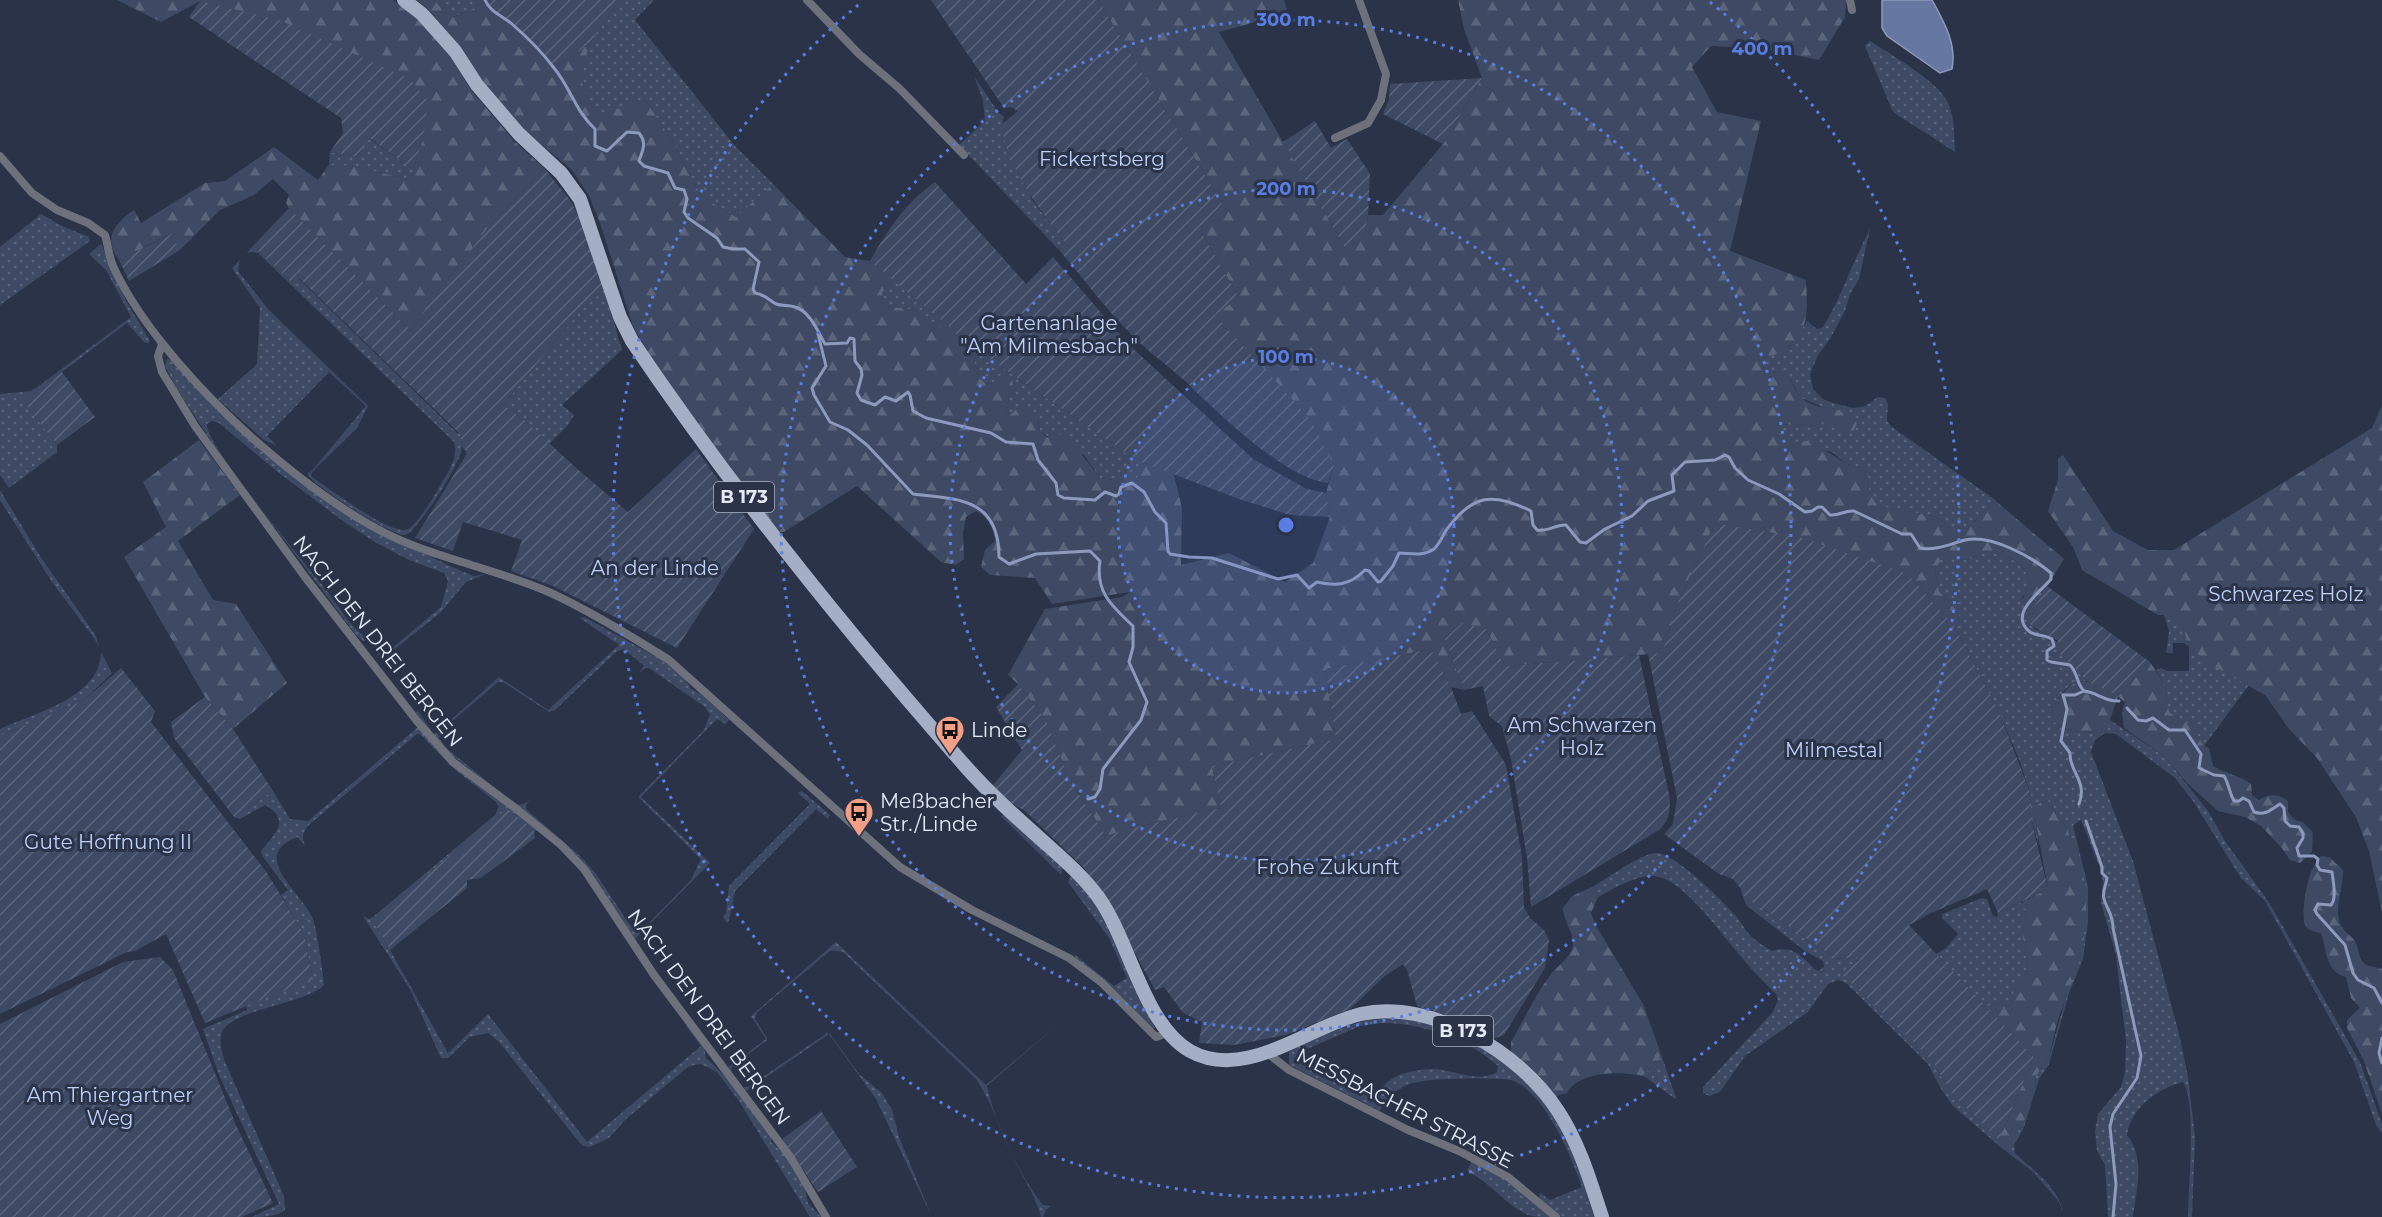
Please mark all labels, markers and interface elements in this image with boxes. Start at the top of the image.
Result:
text: 300 m [1255,9,1316,31]
text: 400 m [1732,38,1792,60]
park label: Fickertsberg [1039,147,1165,171]
text: 200 m [1256,178,1316,200]
park label: Gartenanlage "Am Milmesbach" [960,311,1138,358]
text: 100 m [1258,346,1314,368]
road number: B 173 [714,482,774,512]
centre of rings [1276,515,1296,535]
street label: NACH DEN DREI BERGEN [288,531,468,751]
park label: An der Linde [591,556,719,580]
park label: Schwarzes Holz [2208,582,2364,606]
park label: Am Schwarzen Holz [1507,713,1657,760]
bus stop icon: Linde [934,714,966,756]
place label: Linde [971,718,1027,742]
park label: Milmestal [1785,738,1883,762]
place label: Meßbacher Str./Linde [880,789,995,836]
bus stop icon: Meßbacher Str./Linde [843,796,875,838]
park label: Gute Hoffnung II [24,830,192,854]
park label: Frohe Zukunft [1256,855,1400,879]
street label: NACH DEN DREI BERGEN [623,904,795,1130]
road number: B 173 [1433,1016,1493,1046]
street label: MESSBACHER STRASSE [1293,1043,1517,1173]
park label: Am Thiergartner Weg [27,1083,193,1130]

